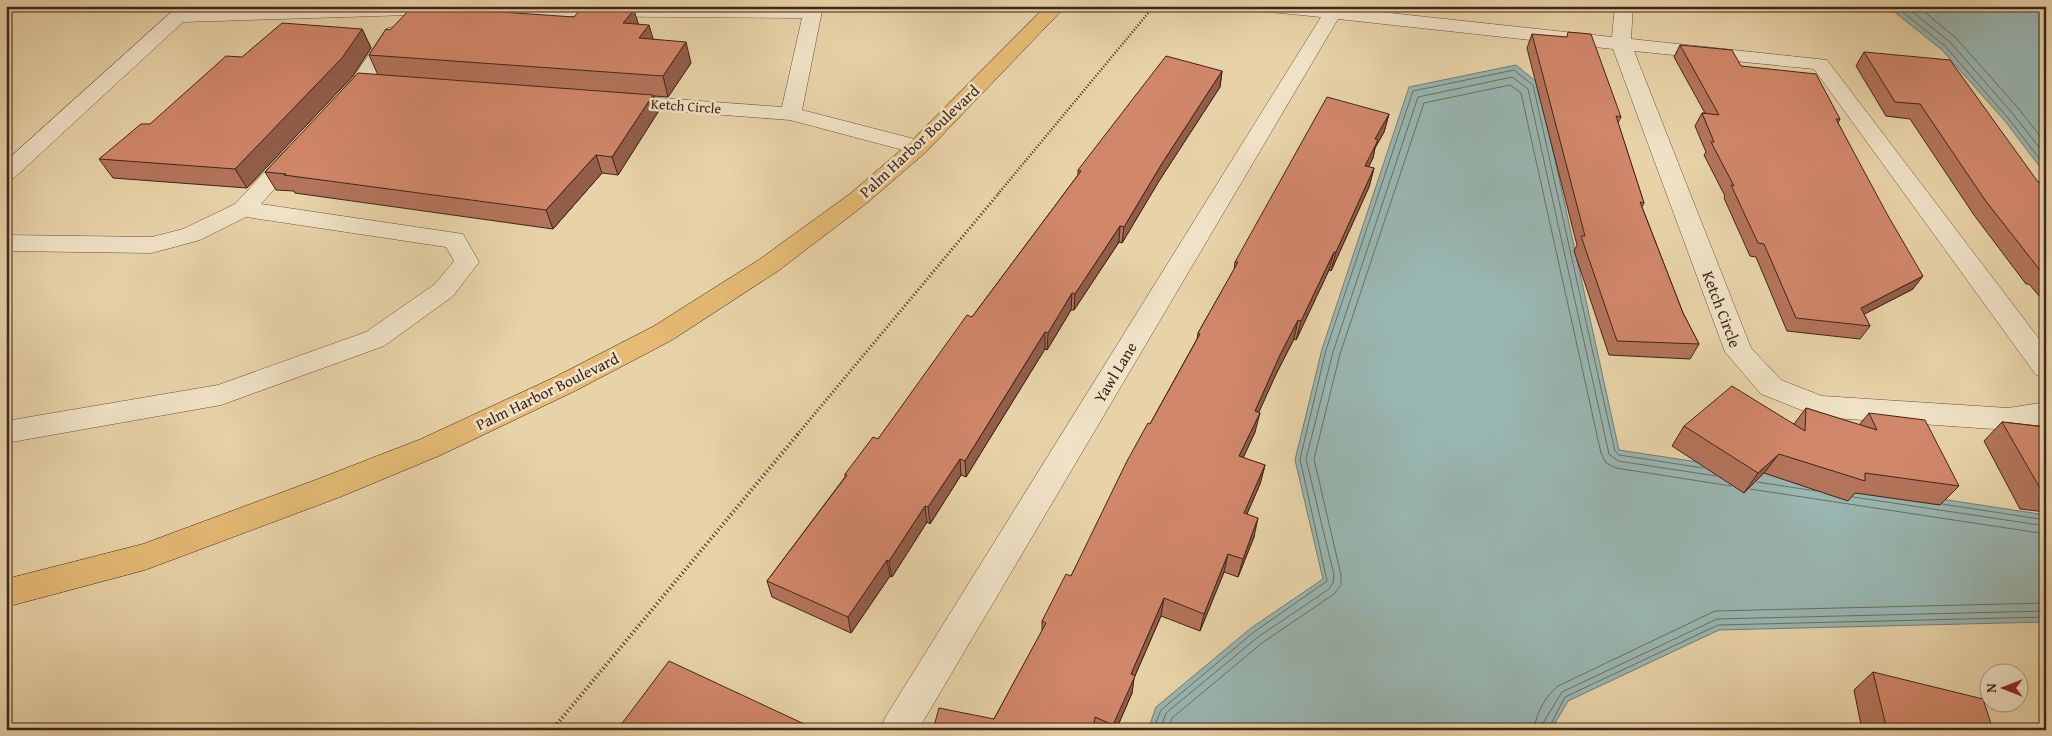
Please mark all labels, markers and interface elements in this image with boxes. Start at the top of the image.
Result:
street label: Palm Harbor Boulevard [854,78,985,203]
street label: Ketch Circle [650,94,722,118]
street label: Ketch Circle [1696,267,1748,351]
street label: Yawl Lane [1087,337,1143,407]
street label: Palm Harbor Boulevard [471,346,623,436]
north arrow [1980,664,2030,714]
text: N [1981,683,2001,693]

